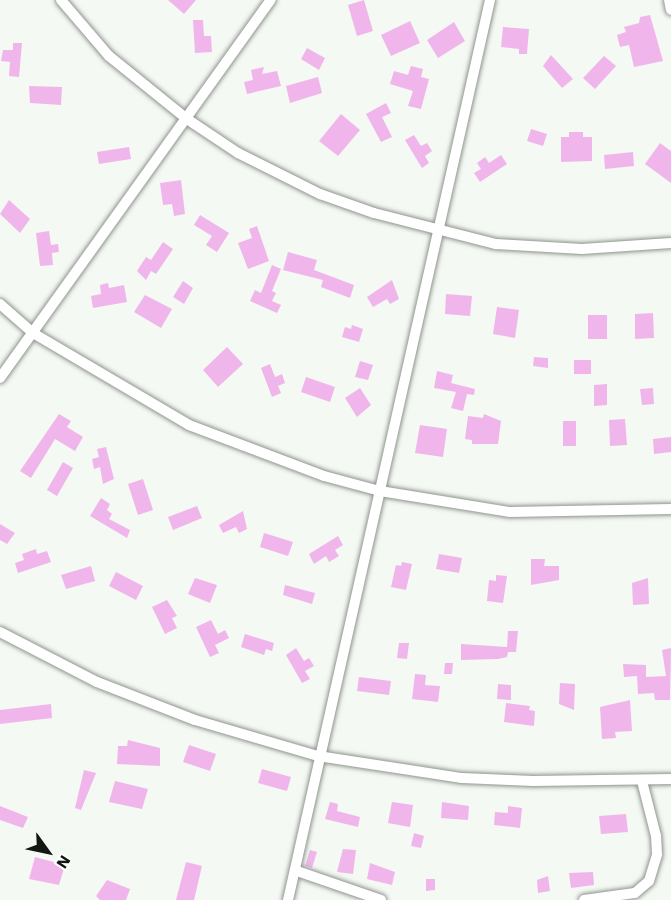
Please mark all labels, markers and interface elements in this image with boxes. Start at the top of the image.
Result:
north arrow [18,822,78,882]
text: N [52,852,75,872]

